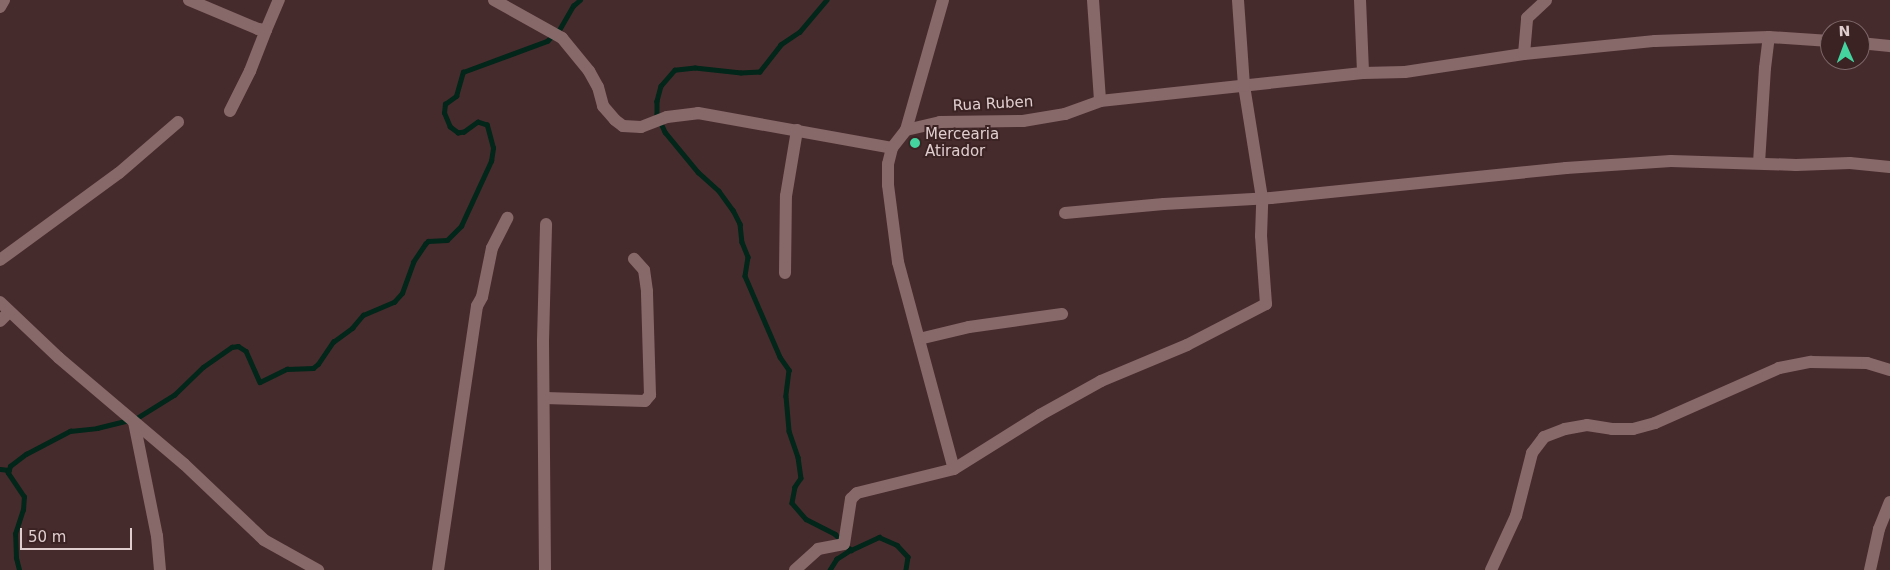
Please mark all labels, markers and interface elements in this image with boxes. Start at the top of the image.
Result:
north arrow [1820,20,1870,70]
text: N [1838,23,1851,39]
street label: Rua Ruben [952,93,1034,115]
place label: Mercearia Atirador [925,125,999,160]
marker: Mercearia Atirador [909,137,921,149]
scale bar [22,518,135,550]
text: 50 m [28,528,66,546]

